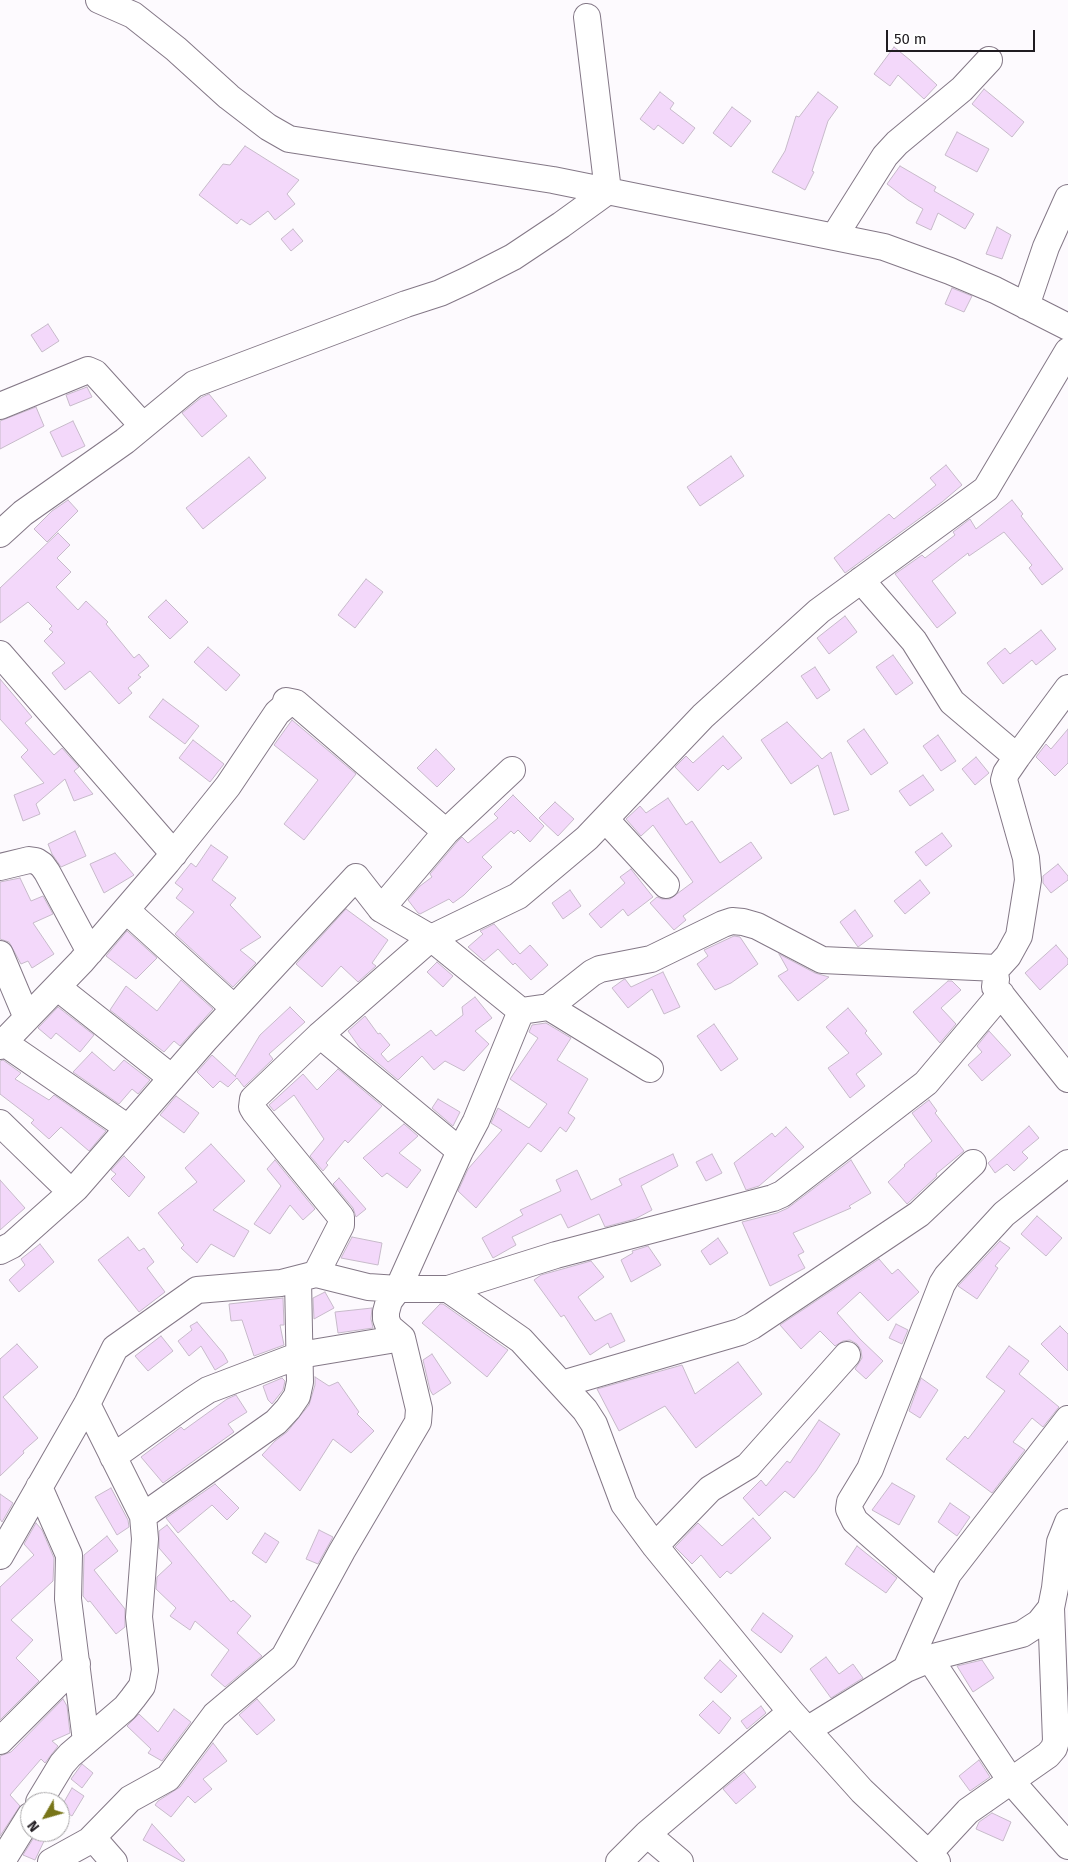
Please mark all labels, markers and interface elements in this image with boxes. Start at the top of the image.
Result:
scale bar [888,20,1037,52]
text: 50 m [894,30,927,48]
north arrow [20,1792,70,1842]
text: N [24,1817,43,1835]

